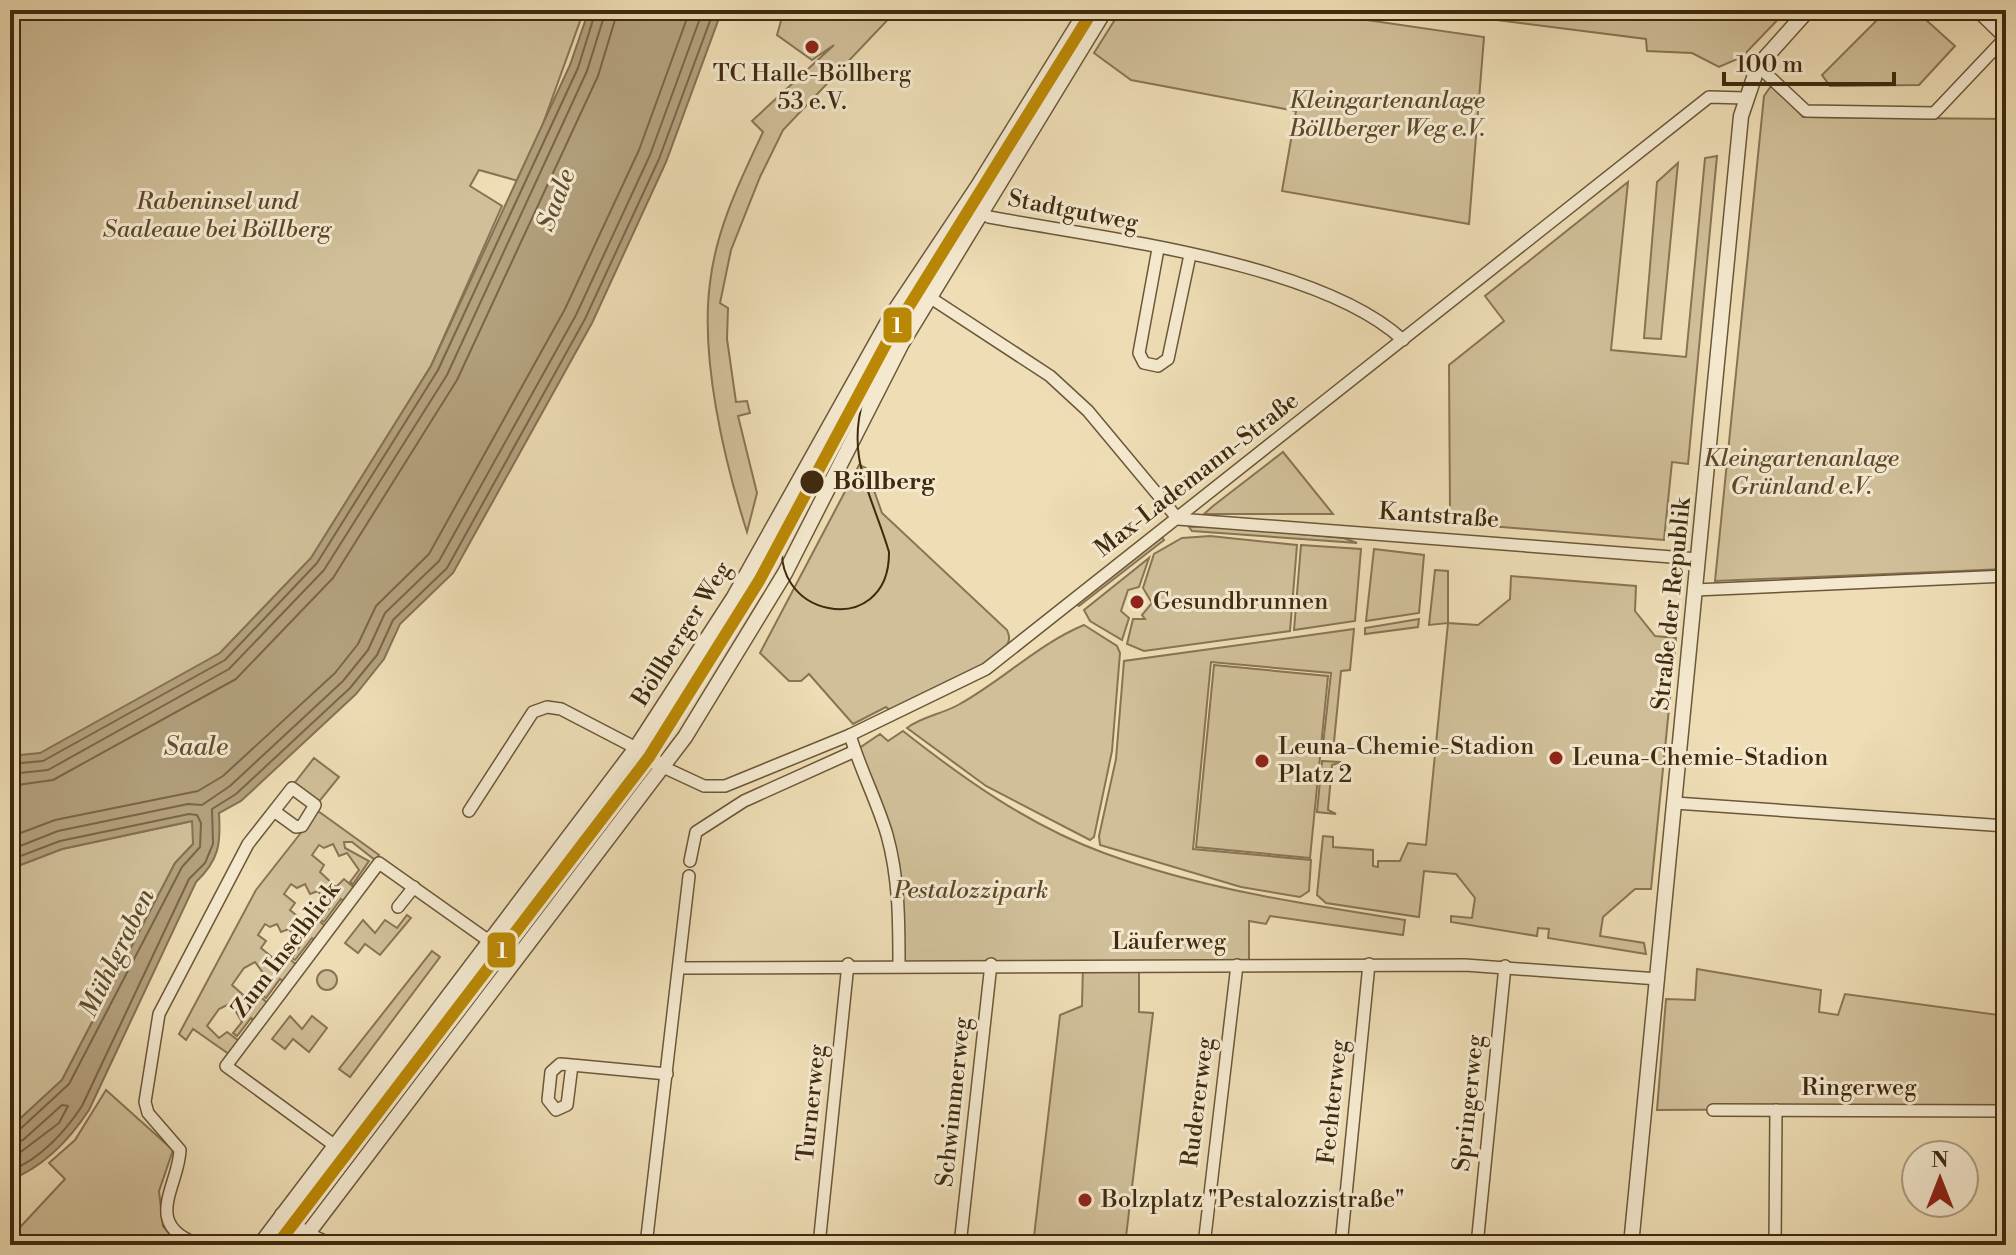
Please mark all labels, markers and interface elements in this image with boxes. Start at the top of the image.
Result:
scale bar [1724,36,1894,86]
marker: TC Halle-Böllberg 53 e.V. [803,38,821,56]
text: 100 m [1736,50,1803,80]
place label: TC Halle-Böllberg 53 e.V. [713,59,912,117]
park label: Kleingartenanlage Böllberger Weg e.V. [1288,86,1485,144]
water label: Saale [530,164,582,236]
street label: Stadtgutweg [1005,184,1141,238]
park label: Rabeninsel und Saaleaue bei Böllberg [103,187,333,245]
line badge: 1 [882,306,913,344]
text: 1 [892,313,903,340]
street label: Max-Lademann-Straße [1089,386,1305,564]
park label: Kleingartenanlage Grünland e.V. [1703,444,1899,502]
place label: Böllberg [833,467,936,497]
marker: Böllberg [798,468,826,496]
street label: Straße der Republik [1646,495,1698,712]
street label: Kantstraße [1378,497,1500,535]
street label: Böllberger Weg [625,556,739,713]
place label: Gesundbrunnen [1153,587,1328,617]
marker: Gesundbrunnen [1128,593,1146,611]
water label: Saale [164,731,228,763]
place label: Leuna-Chemie-Stadion Platz 2 [1278,732,1534,790]
place label: Leuna-Chemie-Stadion [1572,743,1828,773]
marker: Leuna-Chemie-Stadion [1547,749,1565,767]
marker: Leuna-Chemie-Stadion Platz 2 [1253,752,1271,770]
street label: Zum Inselblick [225,875,348,1024]
park label: Pestalozzipark [893,876,1048,906]
water label: Mühlgraben [72,883,162,1023]
street label: Läuferweg [1112,927,1227,957]
line badge: 1 [486,931,517,969]
text: 1 [497,938,508,965]
street label: Schwimmerweg [930,1015,978,1188]
street label: Springerweg [1447,1033,1491,1173]
street label: Rudererweg [1175,1035,1221,1169]
street label: Fechterweg [1312,1038,1355,1166]
street label: Turnerweg [791,1042,833,1163]
street label: Ringerweg [1801,1073,1917,1103]
north arrow [1900,1139,1980,1219]
text: N [1931,1147,1949,1174]
place label: Bolzplatz "Pestalozzistraße" [1100,1185,1405,1215]
marker: Bolzplatz "Pestalozzistraße" [1076,1191,1094,1209]

